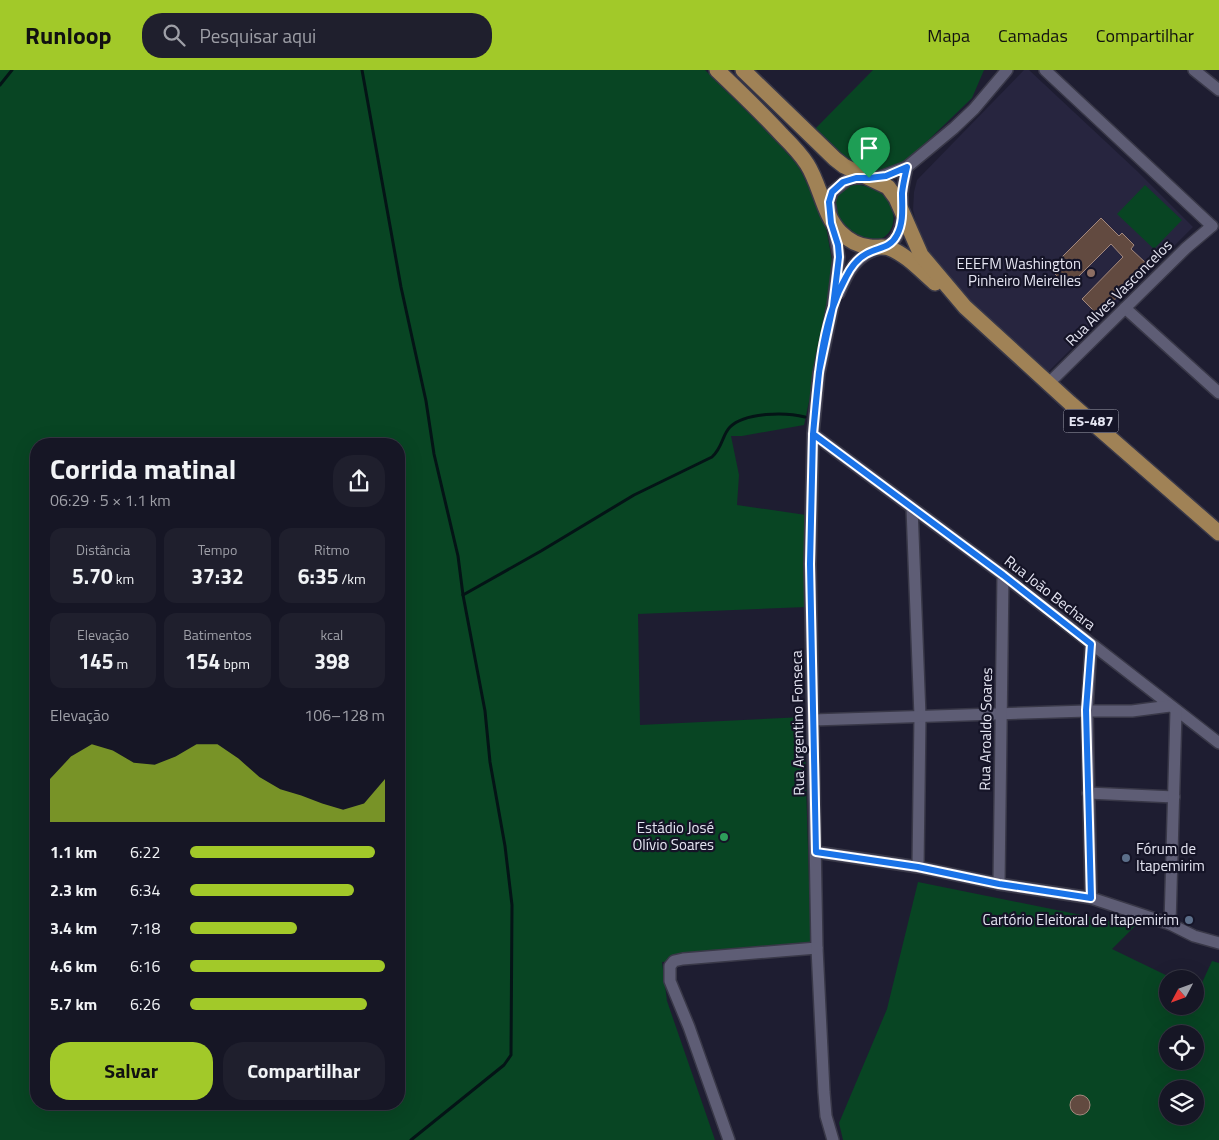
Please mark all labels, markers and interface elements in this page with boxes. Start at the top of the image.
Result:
search box [142,13,492,58]
text: Runloop [25,17,112,53]
icon: search [160,21,188,49]
text: Pesquisar aqui [200,21,316,50]
text: Mapa [927,22,970,49]
text: Camadas [998,22,1068,49]
text: Compartilhar [1096,22,1194,49]
pin [848,127,890,178]
icon: arrive [855,134,883,162]
street label: Rua Alves Vasconcelos [1060,234,1177,351]
place label: EEEFM Washington Pinheiro Meirelles [956,252,1081,292]
marker: EEEFM Washington Pinheiro Meirelles [1085,267,1097,279]
road number: ES-487 [1064,410,1118,432]
text: Corrida matinal [50,447,236,490]
button: share [333,455,385,507]
text: 06:29 · 5 × 1.1 km [50,488,171,512]
text: Distância [76,539,130,560]
text: Tempo [198,539,237,560]
text: Ritmo [314,539,350,560]
street label: Rua João Bechara [1000,550,1101,636]
text: 5.70 [72,560,113,592]
text: 37:32 [191,560,244,592]
text: 6:35 [298,560,339,592]
text: km [113,568,134,589]
text: /km [339,568,366,589]
text: Elevação [77,624,129,645]
text: Batimentos [183,624,252,645]
text: kcal [320,624,343,645]
text: 145 [78,645,113,677]
text: 154 [185,645,220,677]
text: 398 [314,645,349,677]
street label: Rua Argentino Fonseca [785,650,810,796]
text: m [113,653,128,674]
text: bpm [220,653,250,674]
street label: Rua Aroaldo Soares [973,667,998,791]
text: Elevação [50,703,110,727]
text: 106–128 m [304,703,385,727]
place label: Estádio José Olívio Soares [632,816,714,856]
marker: Estádio José Olívio Soares [718,831,730,843]
place label: Fórum de Itapemirim [1136,837,1205,877]
text: 1.1 km [50,840,97,864]
text: 6:22 [130,840,160,864]
marker: Fórum de Itapemirim [1120,852,1132,864]
text: 2.3 km [50,878,97,902]
text: 6:34 [130,878,160,902]
place label: Cartório Eleitoral de Itapemirim [982,908,1179,931]
marker: Cartório Eleitoral de Itapemirim [1183,914,1195,926]
text: 3.4 km [50,916,97,940]
text: 7:18 [130,916,160,940]
text: 4.6 km [50,954,97,978]
text: 6:16 [130,954,160,978]
north arrow [1159,970,1204,1015]
map controls [1159,970,1204,1125]
text: 5.7 km [50,992,97,1016]
text: 6:26 [130,992,160,1016]
button: locate [1159,1025,1204,1070]
button: Salvar [50,1042,213,1100]
button: Compartilhar [223,1042,385,1100]
button: layers [1159,1080,1204,1125]

